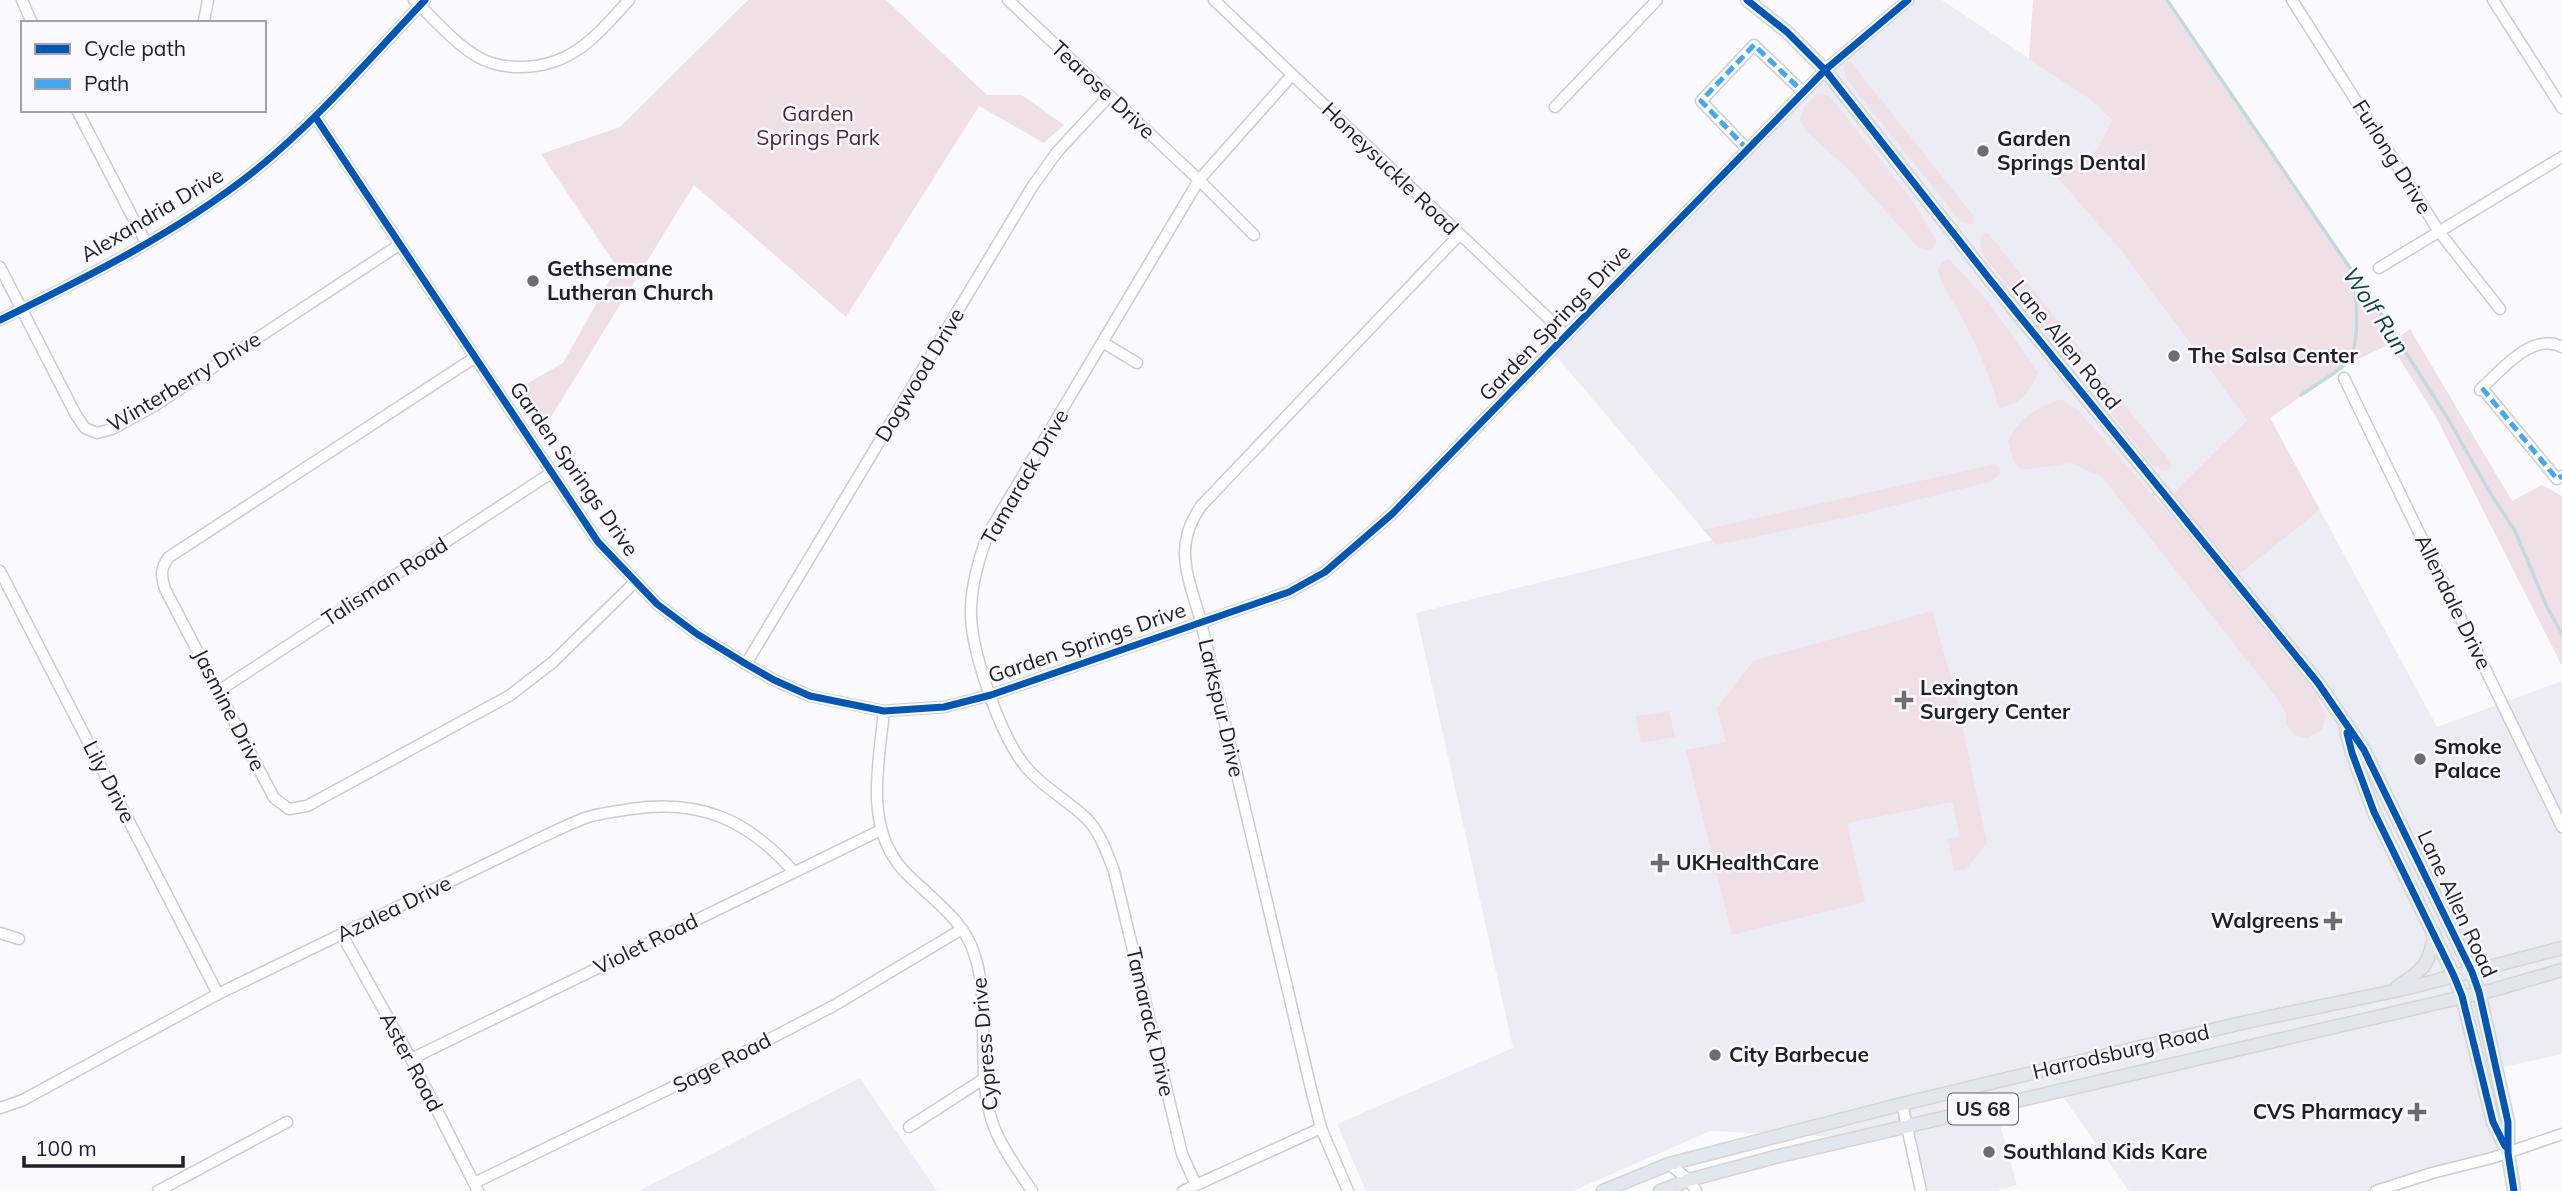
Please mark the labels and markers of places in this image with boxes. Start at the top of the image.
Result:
place label: Garden Springs Dental [1997,125,2146,175]
marker: Garden Springs Dental [1975,143,1991,159]
place label: Gethsemane Lutheran Church [547,255,714,305]
marker: Gethsemane Lutheran Church [525,273,541,289]
place label: The Salsa Center [2188,342,2358,368]
marker: The Salsa Center [2166,348,2182,364]
place label: Lexington Surgery Center [1920,674,2071,724]
marker: Lexington Surgery Center [1894,690,1914,710]
place label: Smoke Palace [2434,733,2502,783]
marker: Smoke Palace [2412,751,2428,767]
place label: UKHealthCare [1676,849,1819,875]
marker: UKHealthCare [1650,853,1670,873]
place label: Walgreens [2211,907,2319,933]
marker: Walgreens [2325,913,2341,929]
place label: City Barbecue [1729,1041,1869,1067]
marker: City Barbecue [1707,1047,1723,1063]
place label: CVS Pharmacy [2253,1098,2404,1124]
marker: CVS Pharmacy [2409,1104,2425,1120]
place label: Southland Kids Kare [2003,1138,2207,1164]
marker: Southland Kids Kare [1981,1144,1997,1160]

